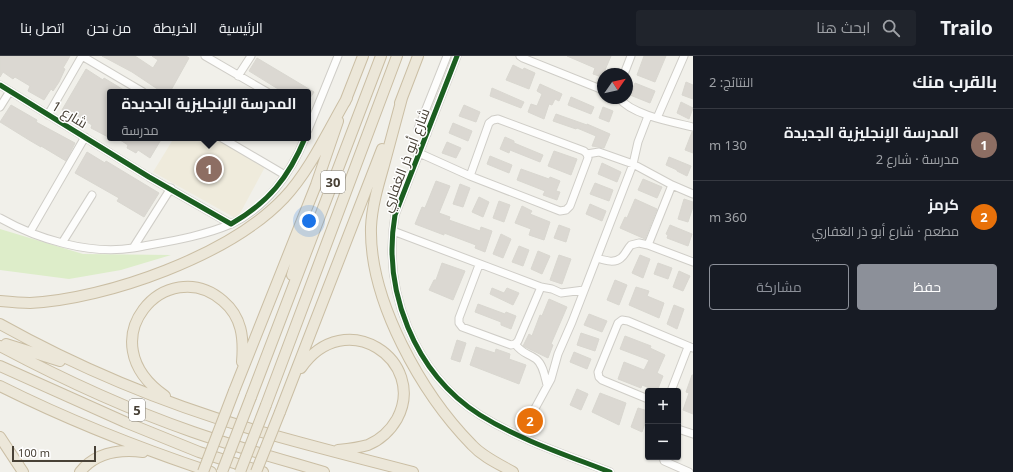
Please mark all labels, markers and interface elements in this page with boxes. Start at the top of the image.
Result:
search box [636,10,916,46]
text: Trailo [940,15,993,41]
text: ابحث هنا [816,17,870,37]
icon: search [880,17,902,39]
text: اتصل بنا [20,18,65,37]
text: من نحن [87,18,131,37]
text: الخريطة [153,18,197,37]
text: الرئيسية [219,18,263,37]
north arrow [597,68,633,104]
text: بالقرب منك [912,70,997,93]
text: النتائج: 2 [709,73,754,91]
popup [107,89,311,141]
text: المدرسة الإنجليزية الجديدة [122,93,296,113]
street label: شارع 1 [48,96,92,132]
street label: شارع أبو ذر الغفاري [376,105,436,216]
text: مدرسة [122,121,159,139]
text: المدرسة الإنجليزية الجديدة [784,122,959,142]
text: 130 m [709,136,747,154]
text: 1 [980,136,988,154]
text: مدرسة · شارع 2 [876,150,959,168]
pin: 1 [196,154,222,184]
road number: 30 [321,171,345,193]
text: كرمز [928,194,959,214]
text: 360 m [709,208,747,226]
text: 2 [980,208,988,226]
your location [299,211,319,231]
text: مطعم · شارع أبو ذر الغفاري [812,222,959,240]
button: مشاركة [709,264,849,310]
button: حفظ [857,264,997,310]
map controls [645,388,681,460]
button: + [645,388,681,424]
road number: 5 [129,399,145,421]
pin: 2 [517,406,543,436]
button: − [645,424,681,460]
scale bar [12,444,96,463]
text: 100 m [18,445,50,460]

